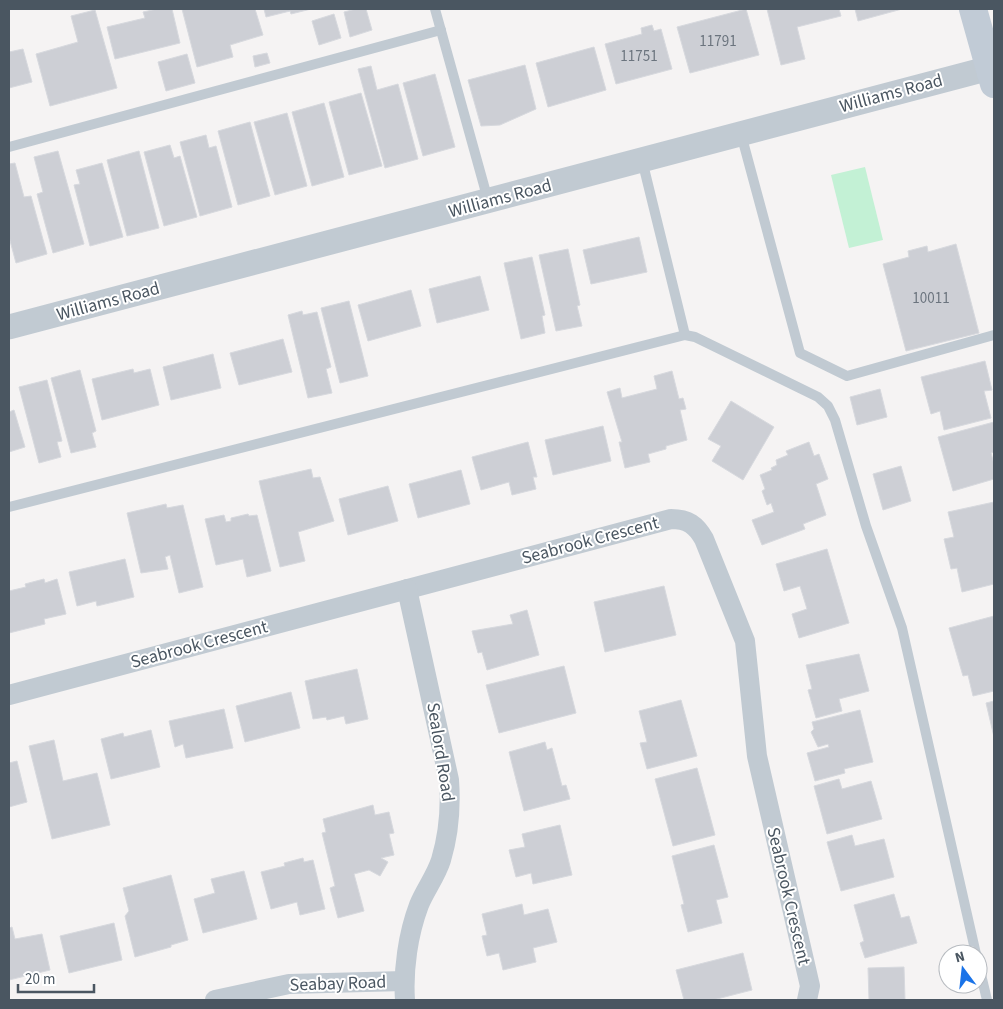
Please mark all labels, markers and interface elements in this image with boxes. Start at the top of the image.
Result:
house number: 11791 [699,31,737,52]
house number: 11751 [620,46,658,67]
street label: Williams Road [837,68,946,119]
street label: Williams Road [446,173,555,224]
street label: Williams Road [54,276,163,327]
house number: 10011 [912,288,950,309]
street label: Seabrook Crescent [519,510,661,571]
street label: Seabrook Crescent [128,614,270,675]
street label: Sealord Road [420,701,461,803]
street label: Seabrook Crescent [760,825,817,968]
north arrow [938,944,988,994]
text: N [953,947,967,968]
scale bar [18,962,94,994]
text: 20 m [25,969,55,990]
street label: Seabay Road [289,969,387,998]

